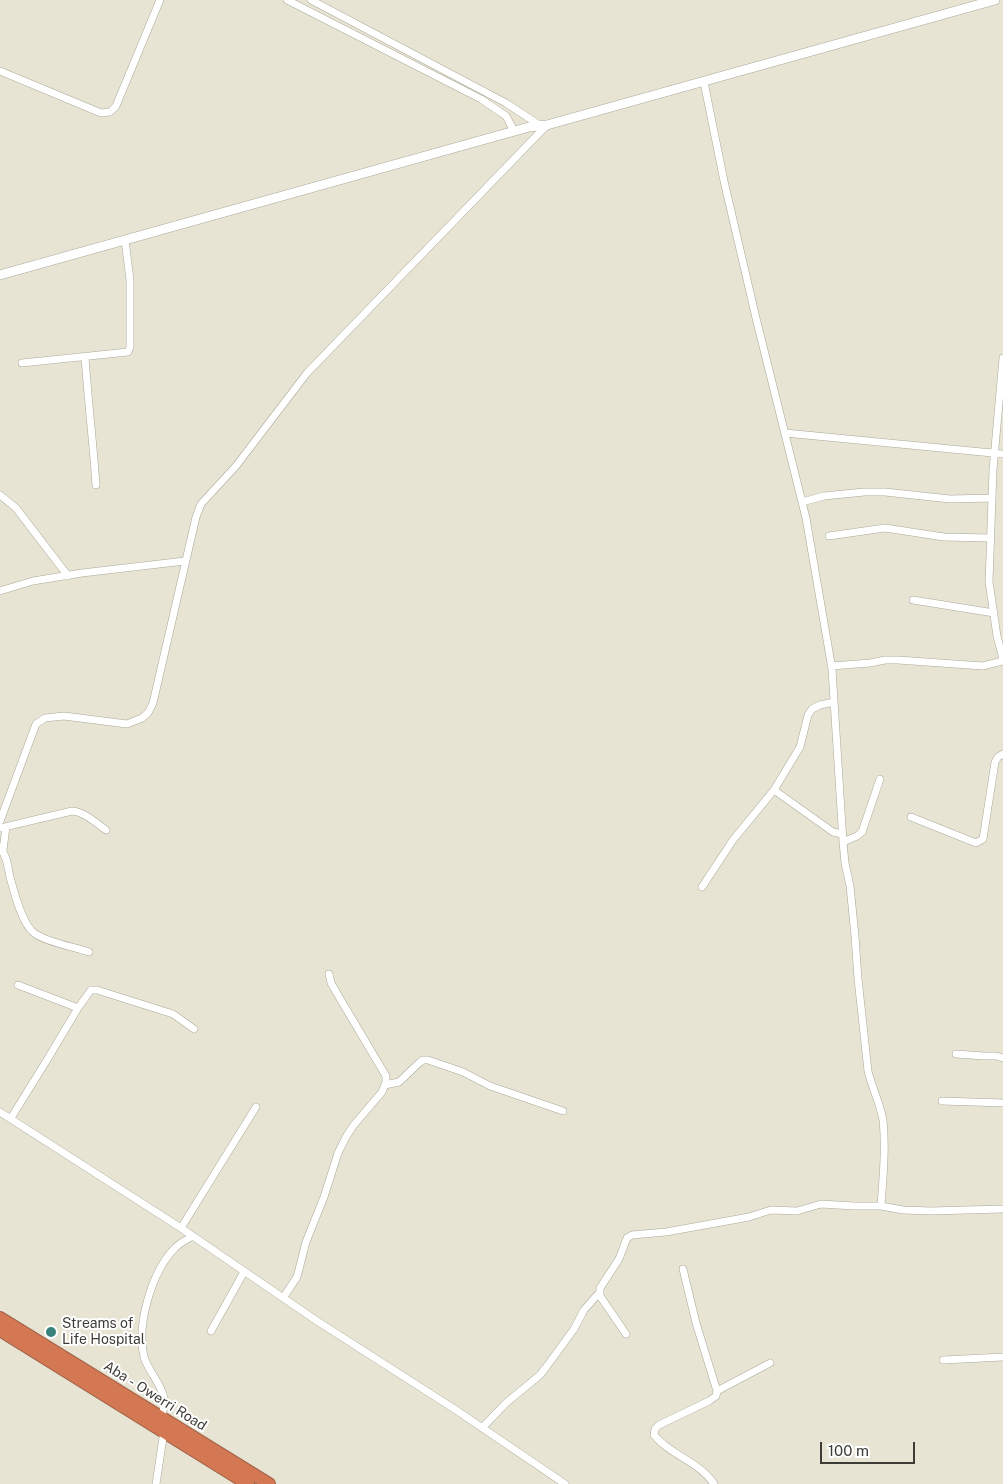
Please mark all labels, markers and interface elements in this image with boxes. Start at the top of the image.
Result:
place label: Streams of Life Hospital [62,1316,145,1348]
marker: Streams of Life Hospital [44,1325,58,1339]
street label: Aba - Owerri Road [101,1358,209,1434]
scale bar [823,1432,918,1464]
text: 100 m [828,1442,869,1459]

